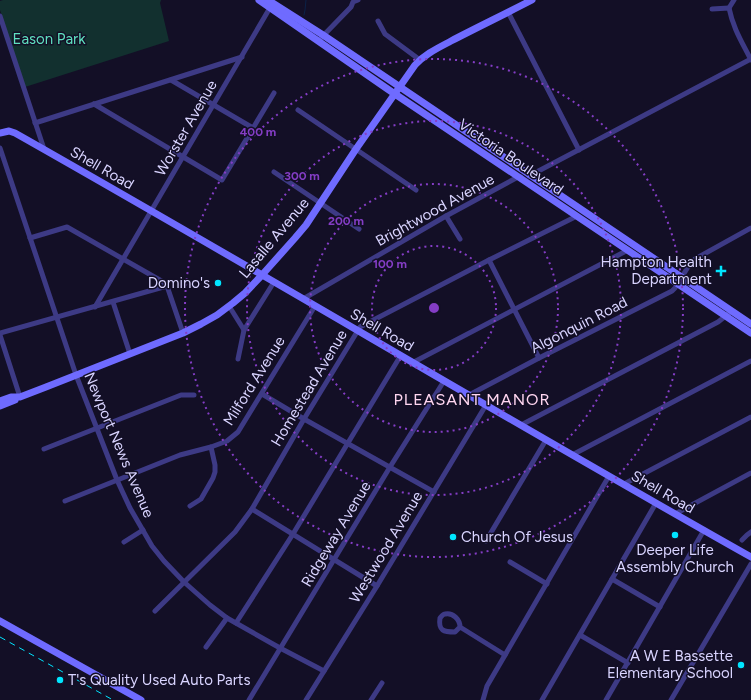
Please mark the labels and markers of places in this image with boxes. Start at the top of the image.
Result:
place label: Hampton Health Department [601,253,712,288]
marker: Hampton Health Department [715,265,727,277]
place label: Domino's [148,274,210,292]
marker: Domino's [213,278,223,288]
centre of rings [427,301,441,315]
place label: Church Of Jesus [461,528,573,546]
marker: Deeper Life Assembly Church [670,530,680,540]
marker: Church Of Jesus [448,532,458,542]
place label: Deeper Life Assembly Church [616,541,734,576]
place label: A W E Bassette Elementary School [607,647,733,682]
marker: A W E Bassette Elementary School [736,660,746,670]
place label: T's Quality Used Auto Parts [68,671,251,689]
marker: T's Quality Used Auto Parts [55,675,65,685]

